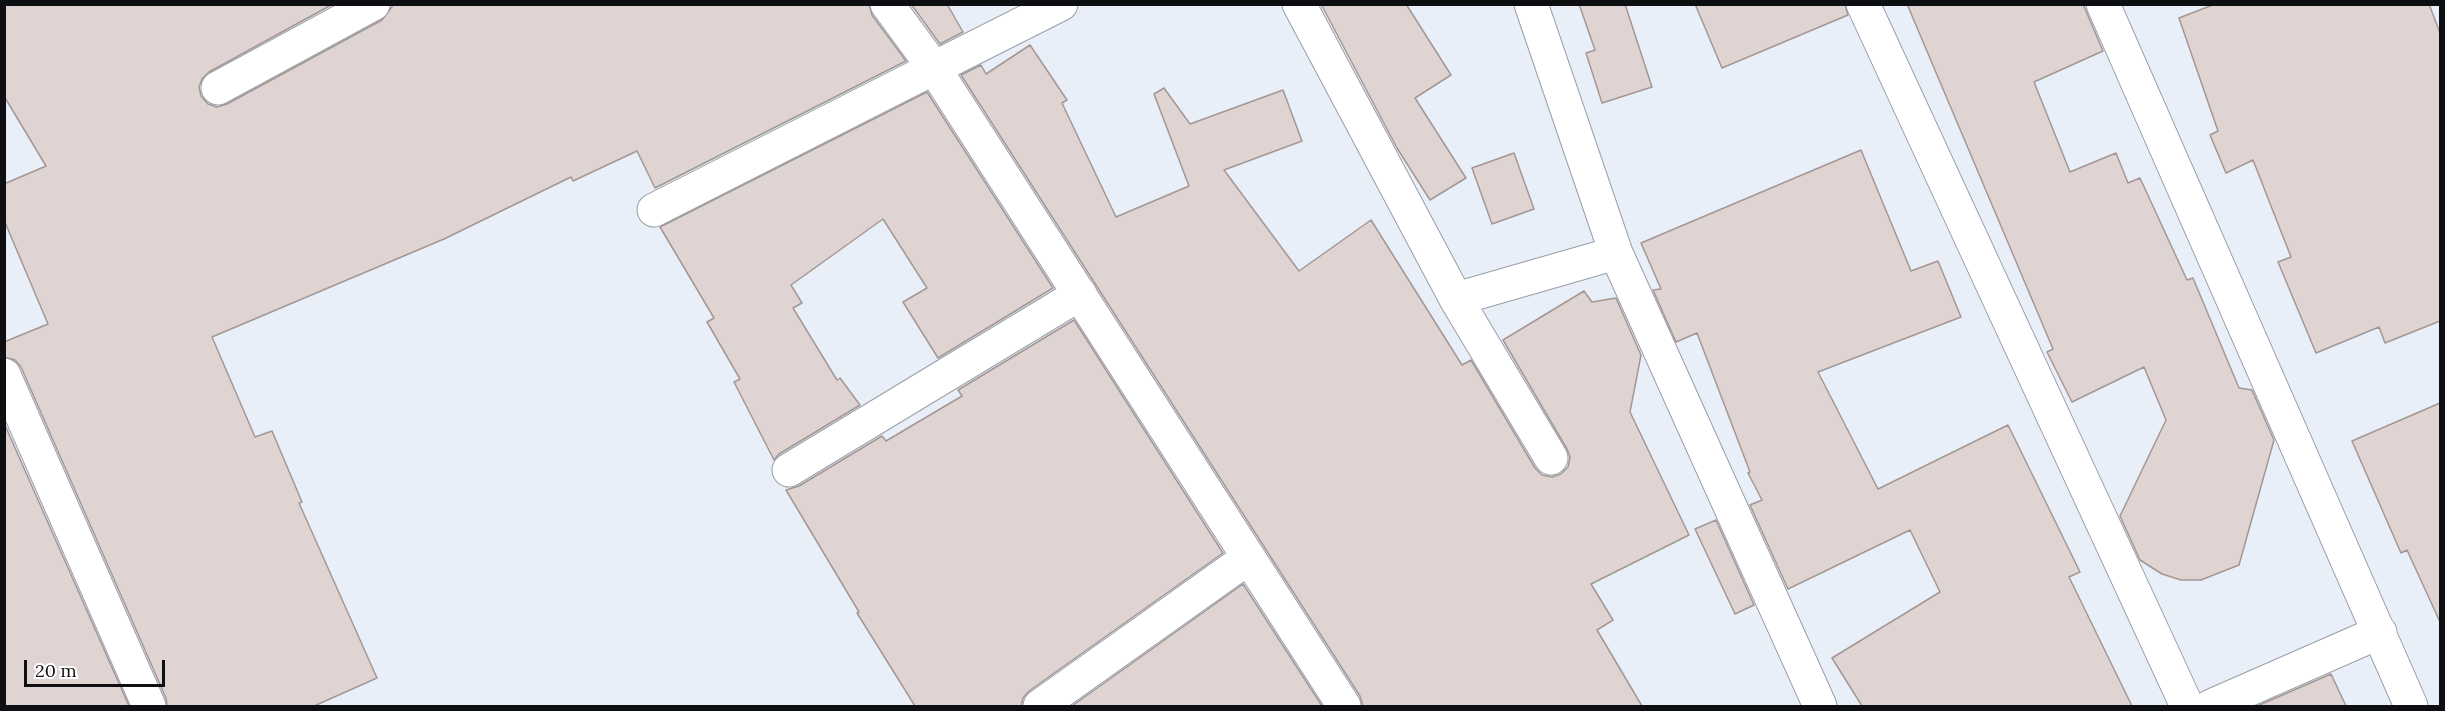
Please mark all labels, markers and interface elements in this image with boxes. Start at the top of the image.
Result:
scale bar [27,648,168,686]
text: 20 m [35,659,77,682]

